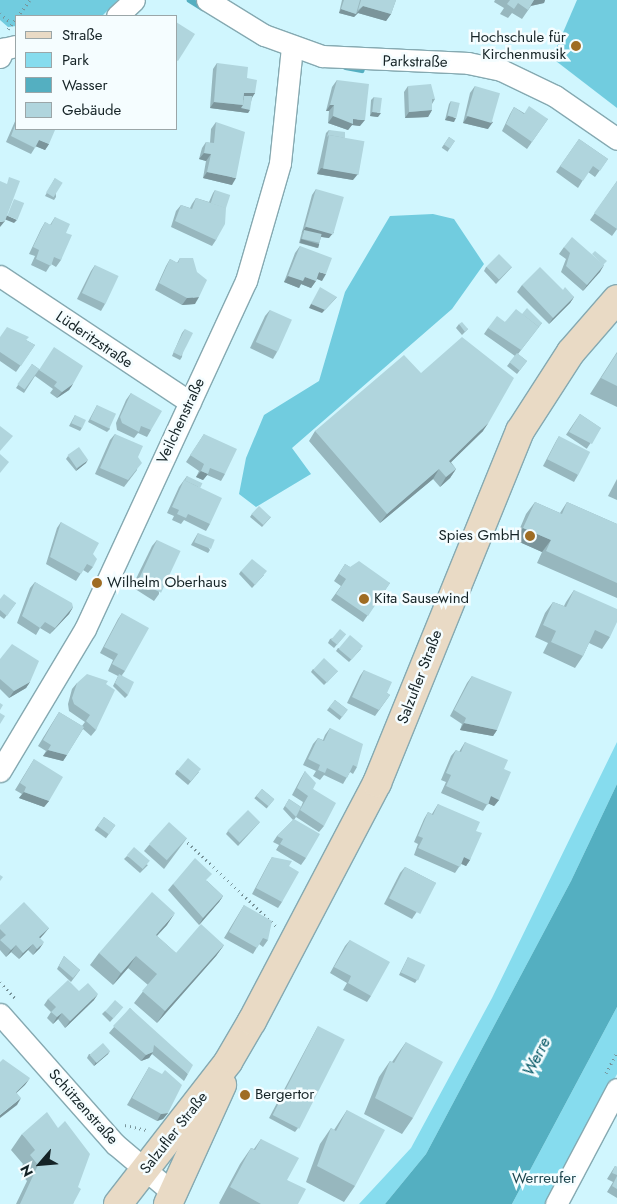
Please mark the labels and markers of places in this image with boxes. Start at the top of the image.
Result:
place label: Hochschule für Kirchenmusik [470,28,566,63]
marker: Hochschule für Kirchenmusik [570,40,582,52]
place label: Spies GmbH [438,527,520,545]
marker: Spies GmbH [524,530,536,542]
place label: Wilhelm Oberhaus [107,574,227,592]
marker: Wilhelm Oberhaus [91,577,103,589]
place label: Kita Sausewind [374,590,469,608]
marker: Kita Sausewind [358,593,370,605]
place label: Bergertor [255,1086,314,1104]
marker: Bergertor [239,1089,251,1101]

